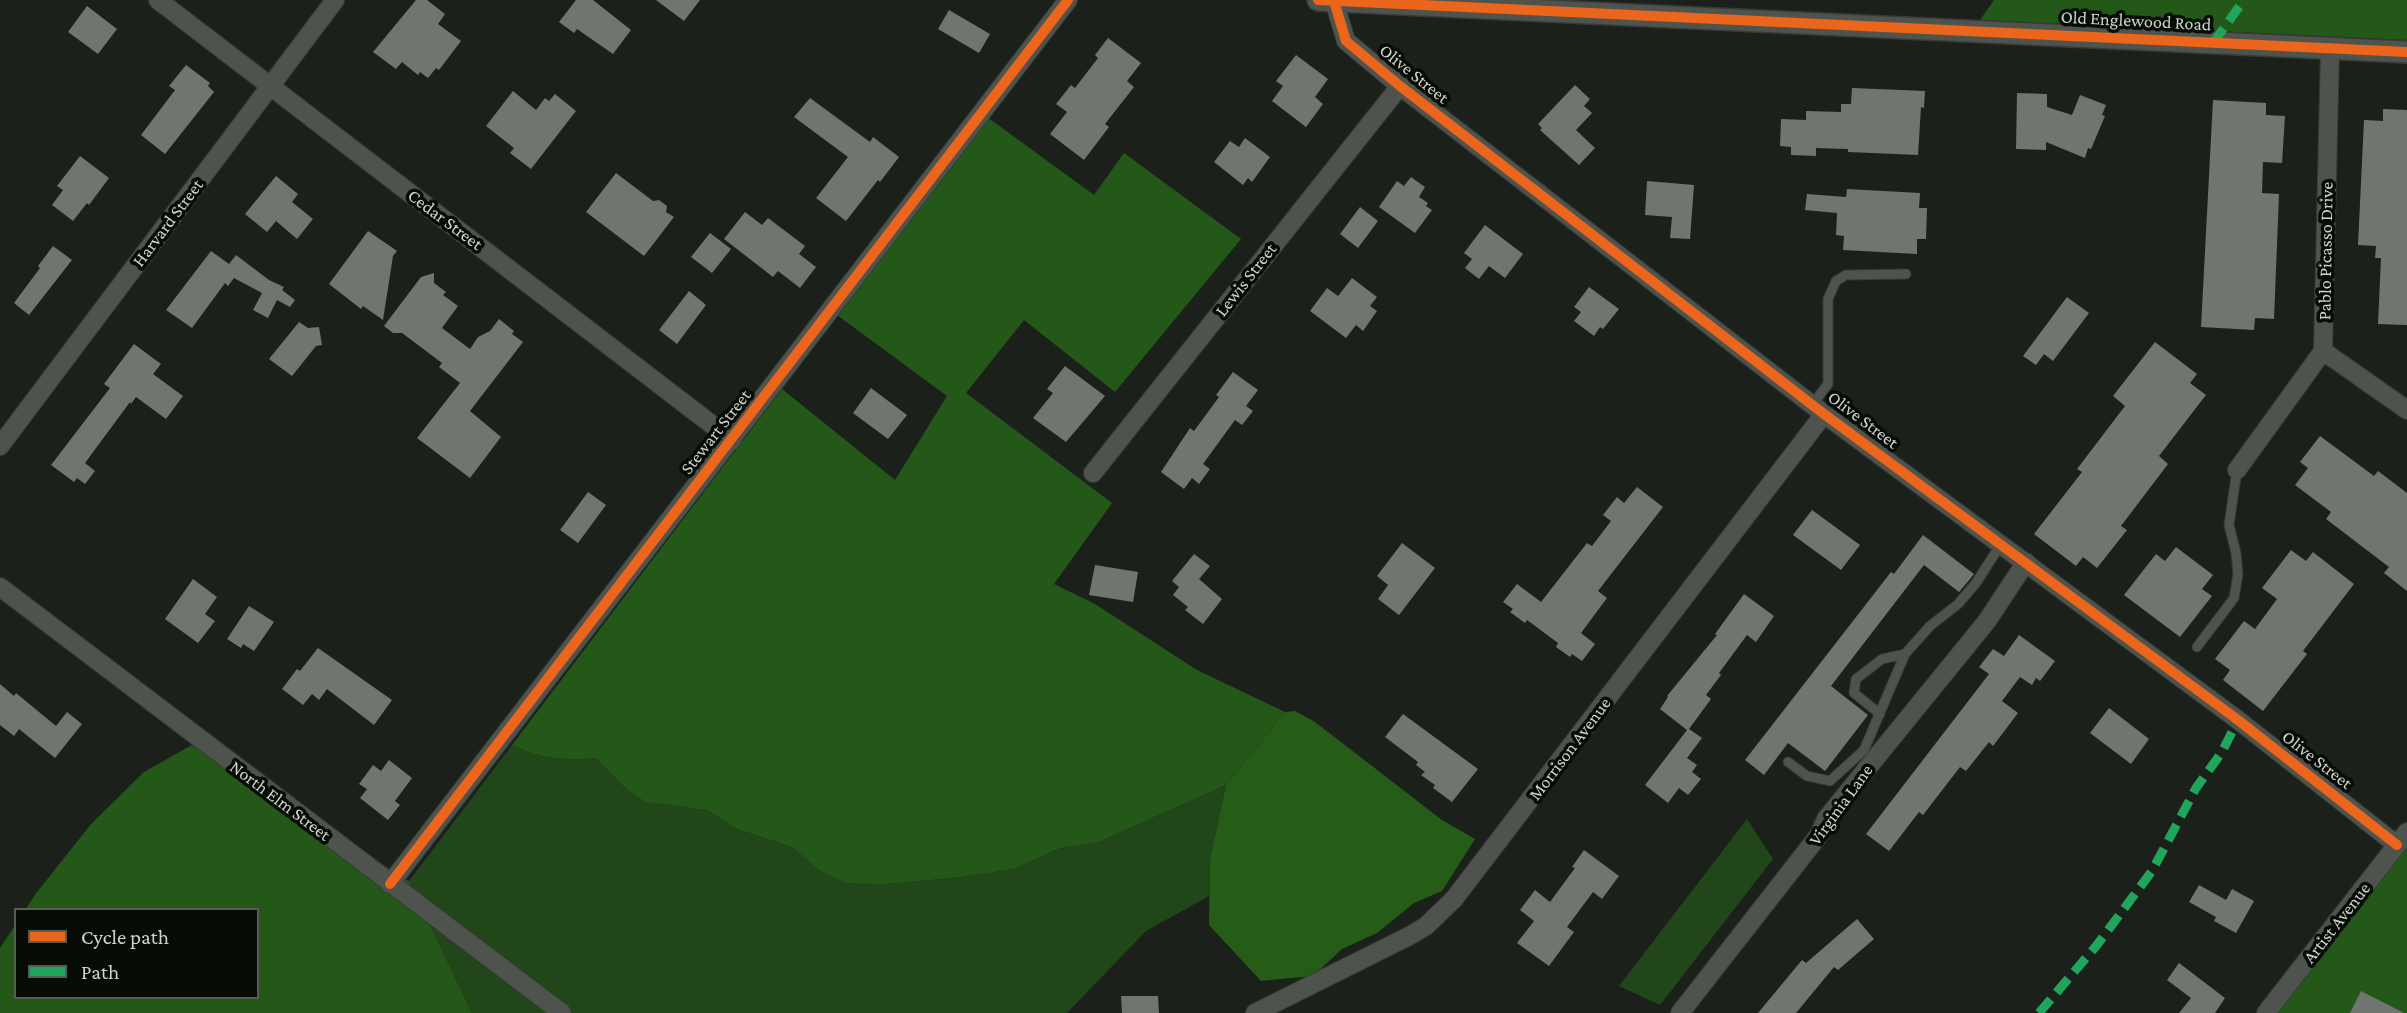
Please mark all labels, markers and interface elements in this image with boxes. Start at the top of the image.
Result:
street label: Old Englewood Road [2060,6,2212,36]
street label: Olive Street [1375,39,1453,109]
street label: Harvard Street [128,175,208,271]
street label: Pablo Picasso Drive [2314,182,2338,320]
street label: Cedar Street [403,185,487,255]
street label: Lewis Street [1211,239,1281,321]
street label: Stewart Street [676,385,756,479]
street label: Olive Street [1823,386,1903,454]
street label: Morrison Avenue [1524,693,1616,805]
street label: Olive Street [2278,726,2356,794]
street label: North Elm Street [225,756,335,846]
street label: Virginia Lane [1804,760,1878,850]
street label: Artist Avenue [2299,878,2375,968]
legend [14,908,259,999]
text: Cycle path [81,925,169,949]
text: Path [81,960,119,984]

